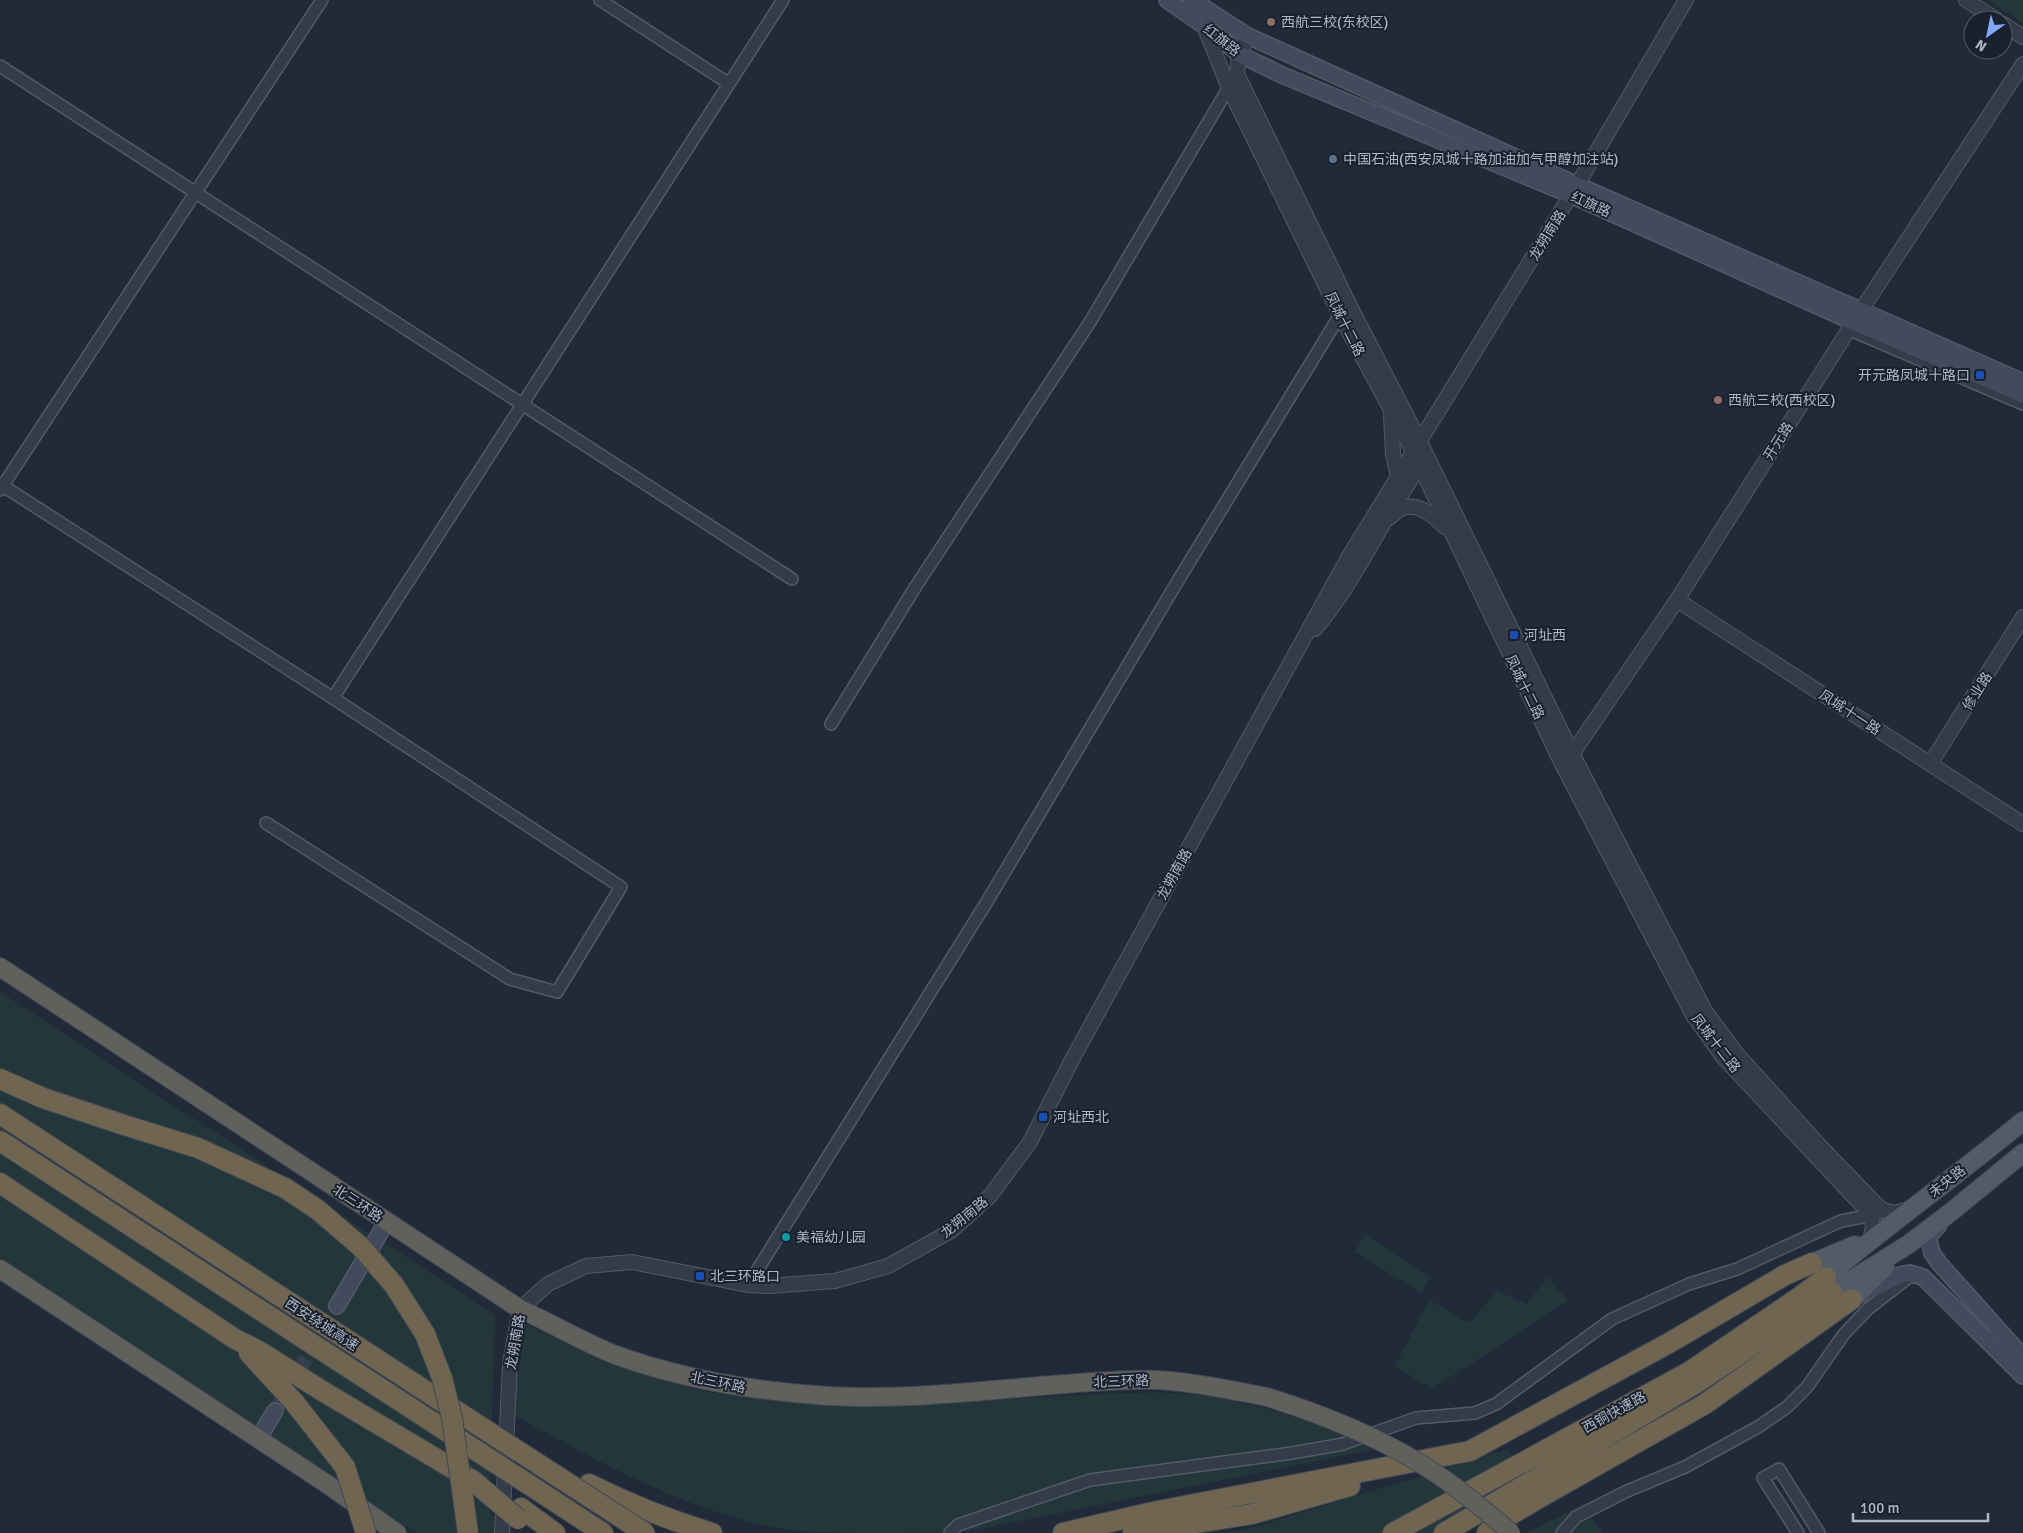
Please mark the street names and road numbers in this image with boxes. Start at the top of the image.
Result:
street label: 红旗路 [1200,21,1243,60]
street label: 红旗路 [1568,188,1613,221]
street label: 龙朔南路 [1525,207,1569,264]
street label: 凤城十二路 [1321,289,1368,359]
street label: 开元路 [1760,419,1797,464]
street label: 凤城十二路 [1502,652,1548,722]
street label: 修业路 [1959,669,1996,714]
street label: 凤城十一路 [1816,686,1884,739]
street label: 龙朔南路 [1153,846,1195,903]
street label: 凤城十二路 [1687,1010,1744,1076]
street label: 未央路 [1926,1162,1969,1201]
street label: 北三环路 [330,1181,386,1226]
street label: 龙朔南路 [937,1193,991,1242]
street label: 西安绕城高速 [282,1294,362,1354]
street label: 龙朔南路 [502,1313,529,1371]
street label: 北三环路 [689,1368,747,1397]
street label: 北三环路 [1093,1372,1149,1391]
street label: 西铜快速路 [1580,1388,1649,1437]

